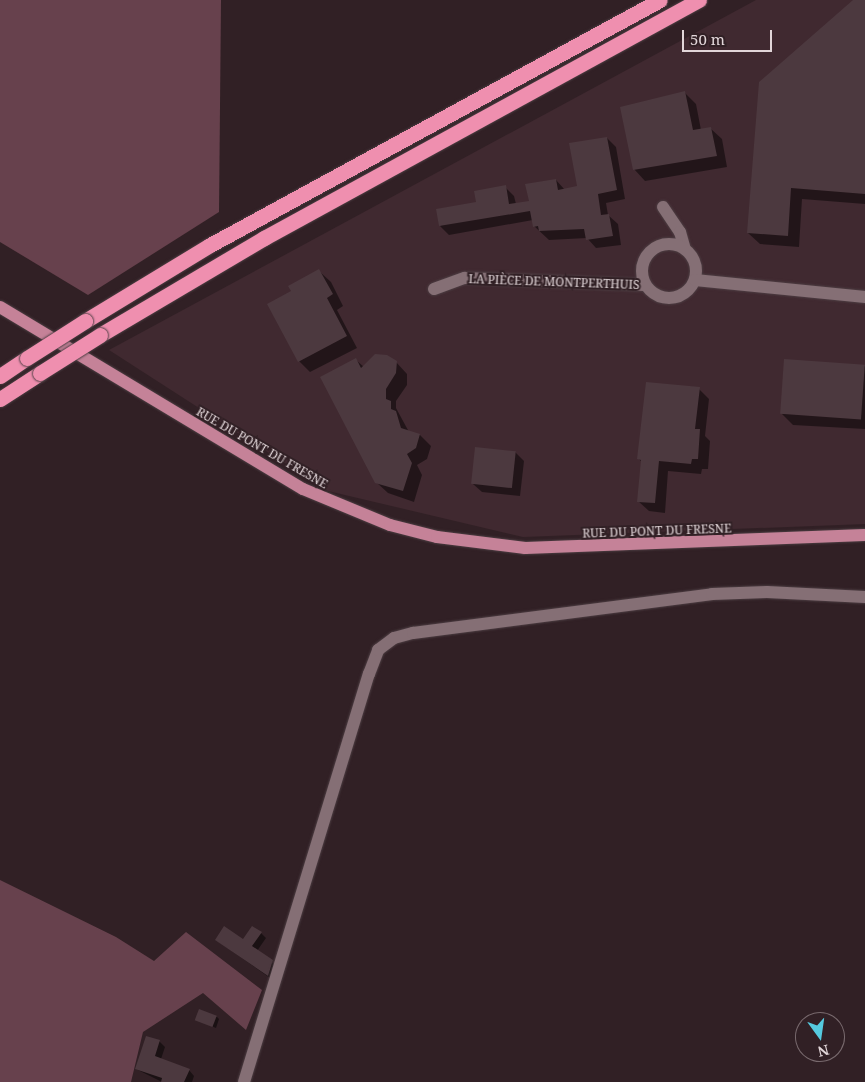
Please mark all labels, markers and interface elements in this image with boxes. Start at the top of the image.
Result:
scale bar [685,20,775,52]
text: 50 m [690,29,725,49]
street label: LA PIÈCE DE MONTPERTHUIS [468,272,640,292]
street label: RUE DU PONT DU FRESNE [194,404,330,492]
street label: RUE DU PONT DU FRESNE [582,521,732,541]
north arrow [795,1012,845,1062]
text: N [816,1041,831,1062]

